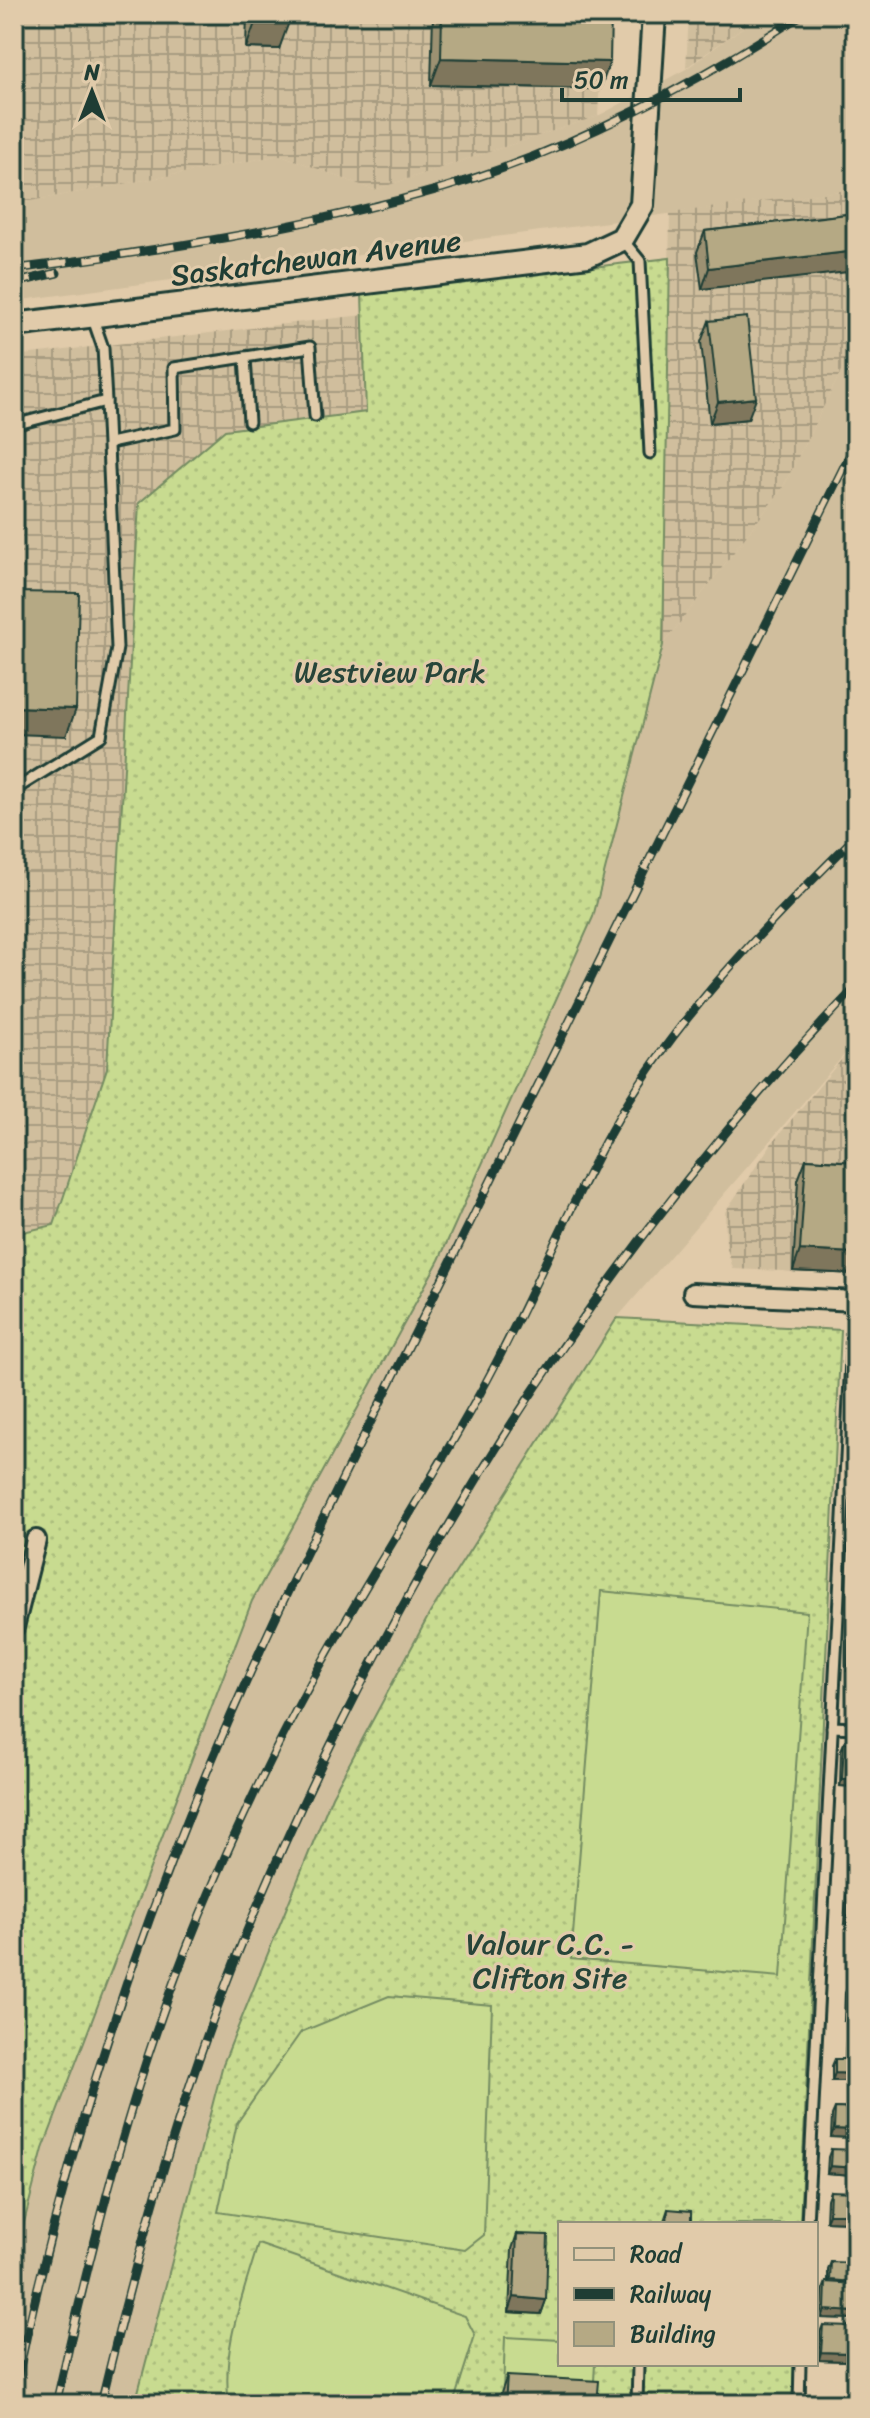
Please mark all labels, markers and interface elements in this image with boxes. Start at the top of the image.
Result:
north arrow [52,52,132,132]
scale bar [562,52,740,102]
text: N [83,53,100,92]
text: 50 m [574,59,629,101]
street label: Saskatchewan Avenue [168,213,464,303]
park label: Westview Park [294,645,486,699]
park label: Valour C.C. - Clifton Site [466,1917,634,2005]
legend [558,2222,818,2366]
text: Road [630,2233,684,2275]
text: Railway [630,2273,712,2315]
text: Building [630,2313,716,2355]

